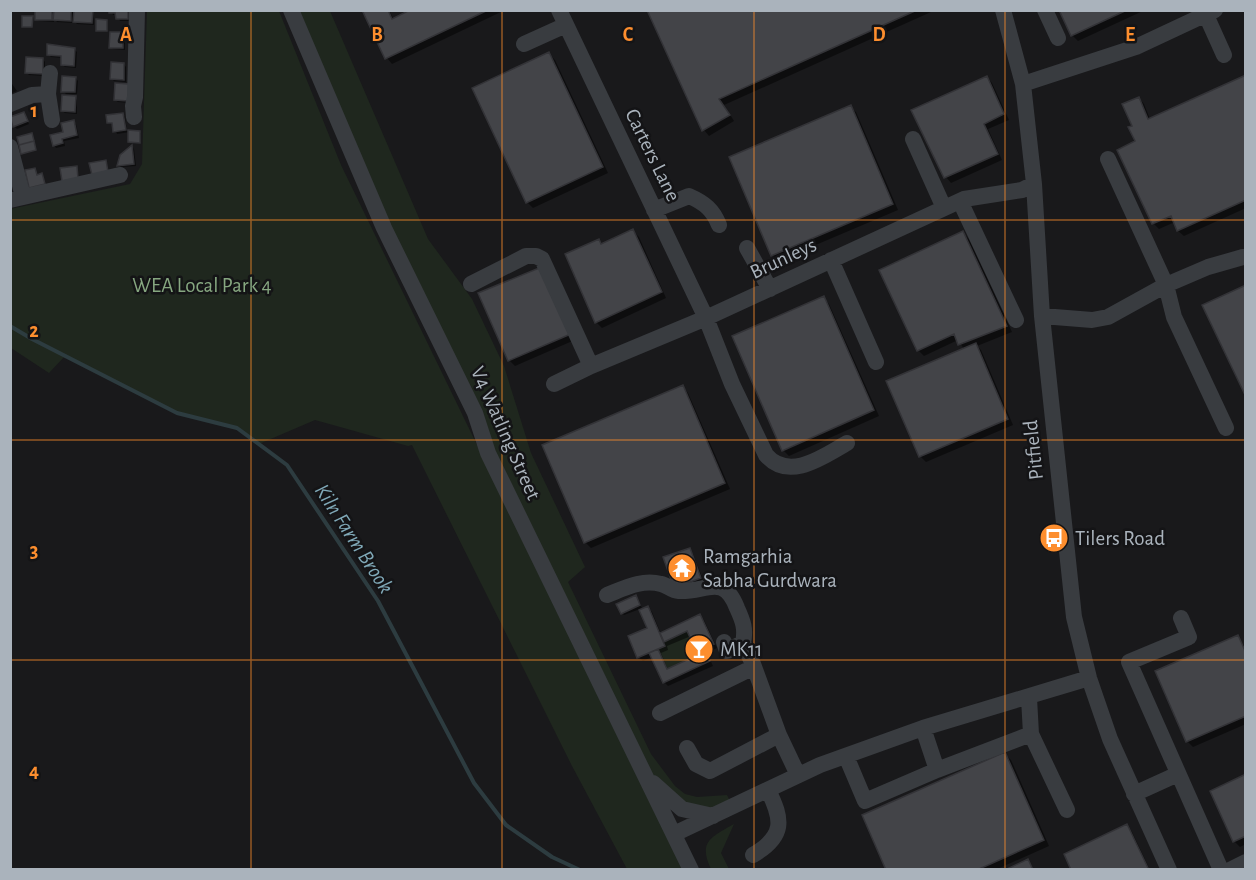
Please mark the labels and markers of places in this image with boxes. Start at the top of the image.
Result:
bus stop icon: Tilers Road [1038,522,1070,554]
place label: Tilers Road [1075,528,1165,549]
place label: Ramgarhia Sabha Gurdwara [703,546,837,591]
temple icon: Ramgarhia Sabha Gurdwara [666,552,698,584]
bar icon: MK11 [683,633,715,665]
place label: MK11 [720,639,763,660]

